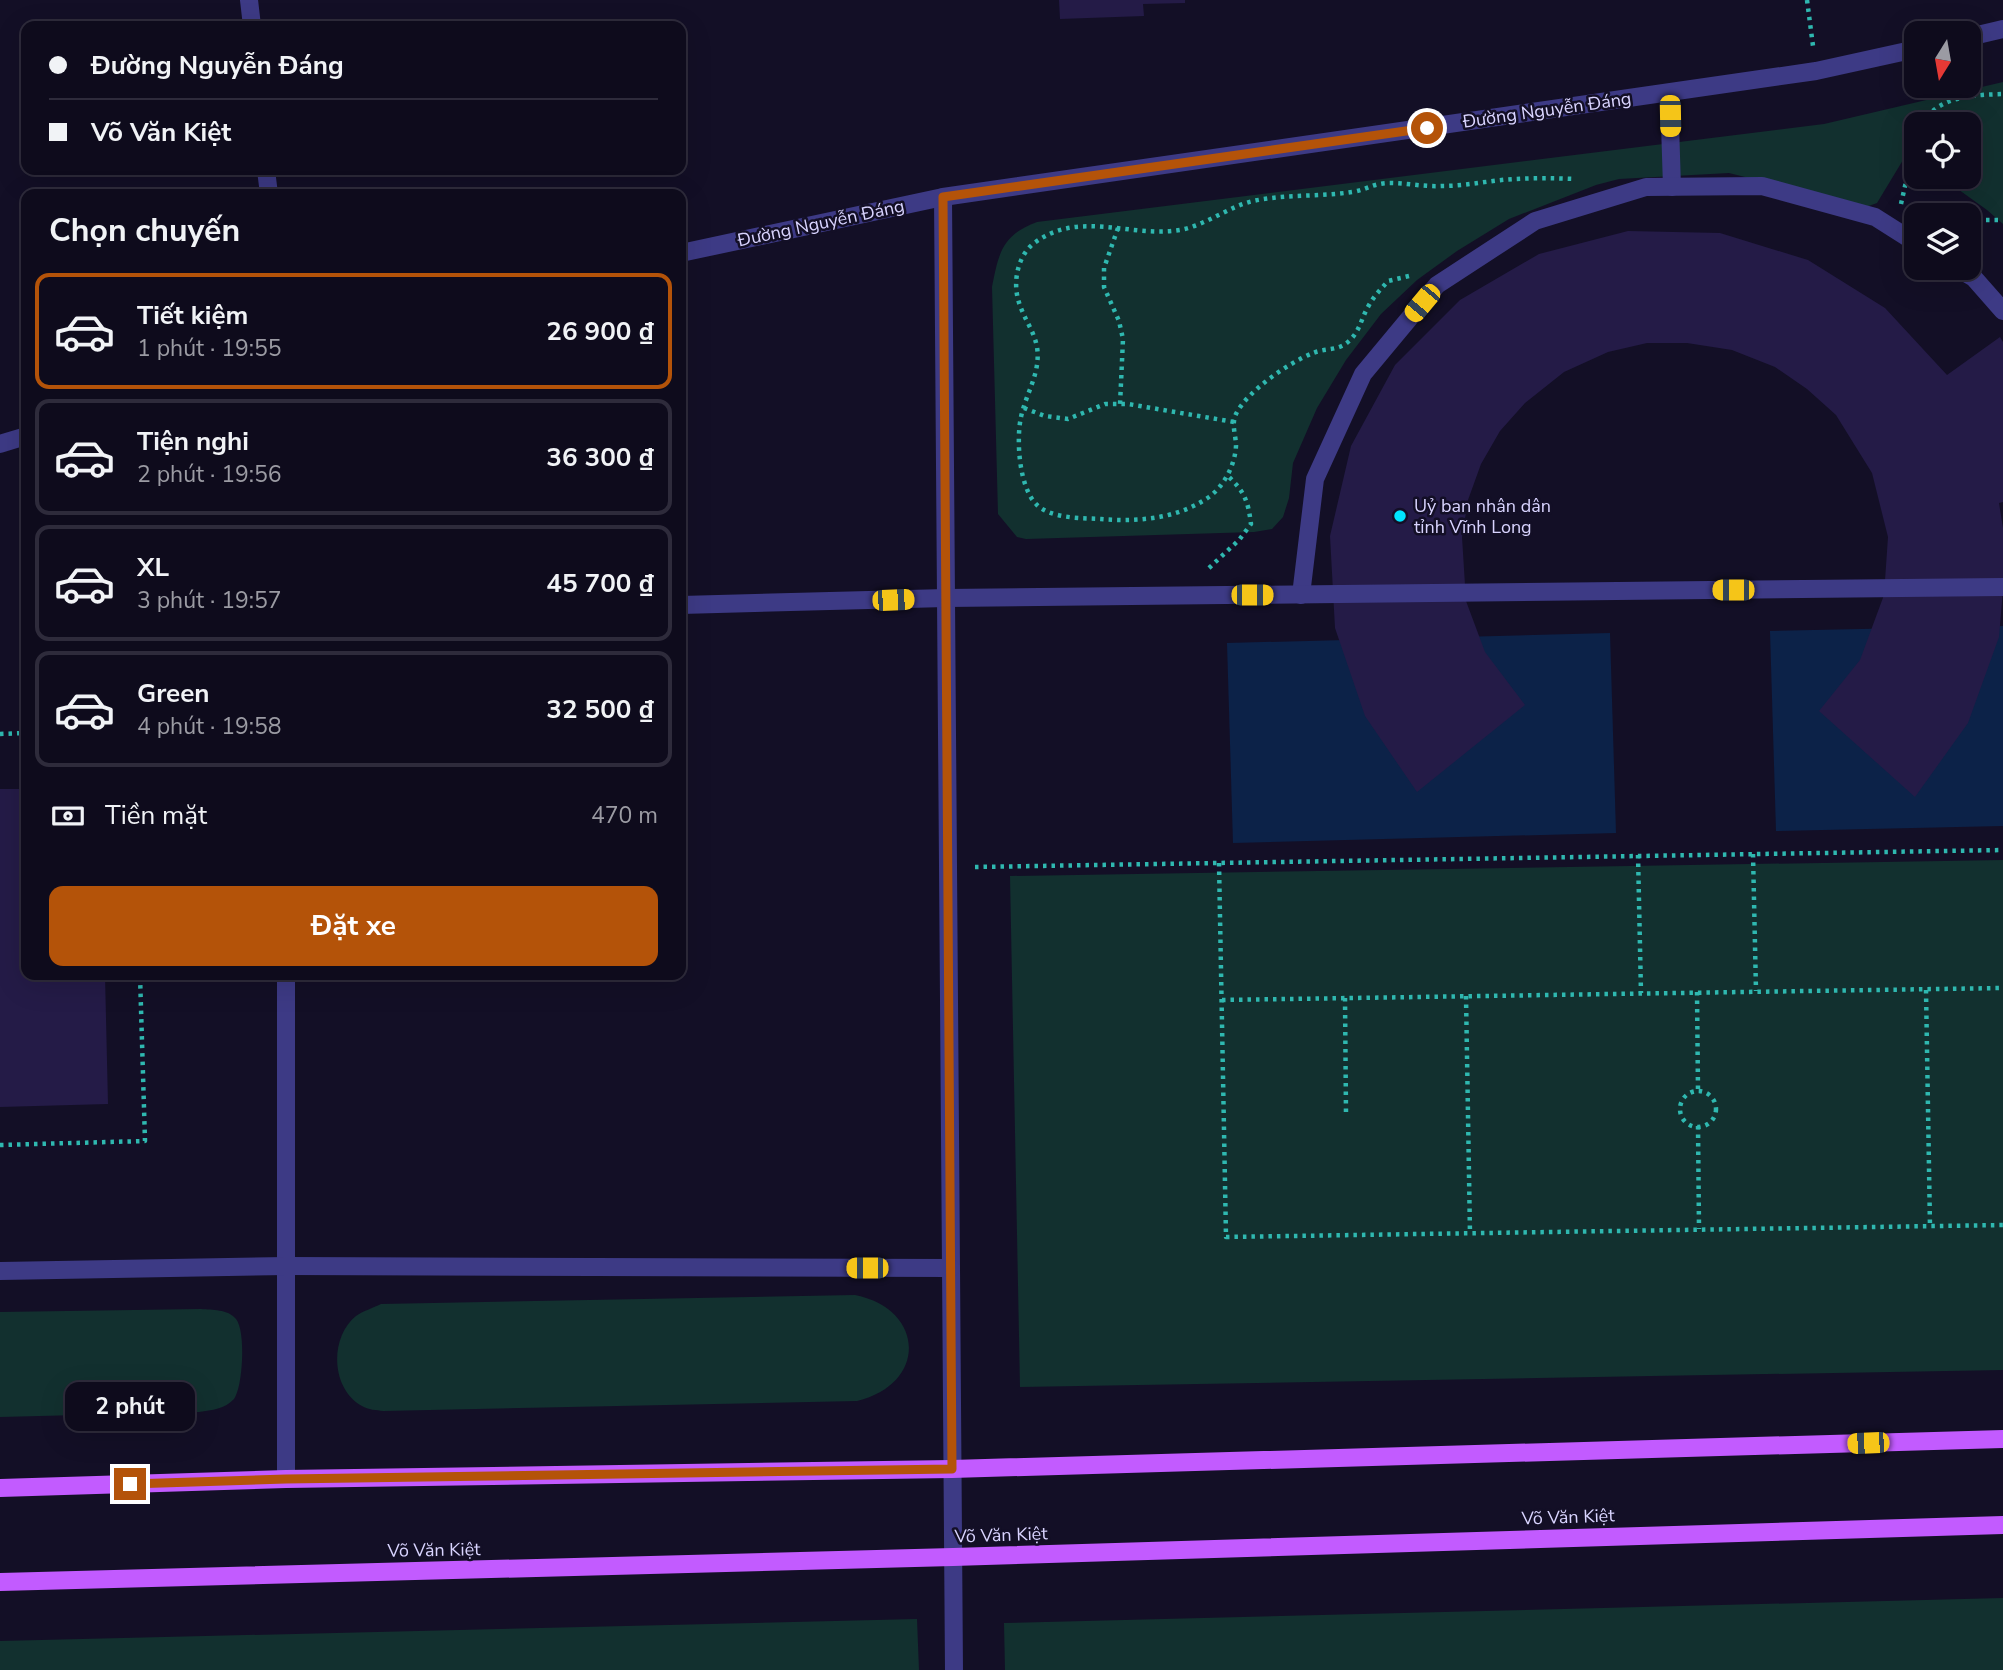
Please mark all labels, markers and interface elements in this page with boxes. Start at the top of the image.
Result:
north arrow [1904,21,1981,98]
map controls [1904,21,1981,280]
text: Đường Nguyễn Đáng [91,48,344,83]
street label: Đường Nguyễn Đáng [1460,86,1633,134]
car [1660,95,1681,137]
route start [1411,112,1443,144]
button: locate [1904,112,1981,189]
text: Võ Văn Kiệt [91,115,231,150]
street label: Đường Nguyễn Đáng [734,194,907,253]
button: layers [1904,203,1981,280]
text: Chọn chuyến [49,209,240,252]
car [1401,280,1444,326]
text: Tiết kiệm [137,298,248,333]
icon: car [53,300,116,363]
text: 26 900 ₫ [546,314,654,349]
text: 1 phút · 19:55 [137,333,282,364]
text: Tiện nghi [137,424,249,459]
icon: car [53,426,116,489]
text: 36 300 ₫ [546,440,654,475]
text: 2 phút · 19:56 [137,459,282,490]
place label: Uỷ ban nhân dân tỉnh Vĩnh Long [1414,494,1551,539]
marker: Uỷ ban nhân dân tỉnh Vĩnh Long [1392,508,1408,524]
text: XL [137,550,169,585]
icon: car [53,552,116,615]
text: 45 700 ₫ [546,566,654,601]
car [1713,580,1755,601]
text: 3 phút · 19:57 [137,585,282,616]
car [1232,585,1274,606]
car [872,589,915,611]
text: Green [137,676,210,711]
icon: car [53,678,116,741]
text: 32 500 ₫ [546,692,654,727]
text: 4 phút · 19:58 [137,711,282,742]
icon: cash [49,797,87,835]
text: Tiền mặt [105,798,207,833]
text: 470 m [591,800,658,831]
button: Đặt xe [49,886,658,966]
car [847,1258,889,1279]
callout: 2 phút [65,1382,195,1432]
text: 2 phút [95,1391,165,1422]
car [1847,1432,1890,1454]
route end [114,1468,146,1500]
street label: Võ Văn Kiệt [1520,1503,1616,1531]
street label: Võ Văn Kiệt [953,1521,1049,1549]
street label: Võ Văn Kiệt [386,1537,481,1563]

